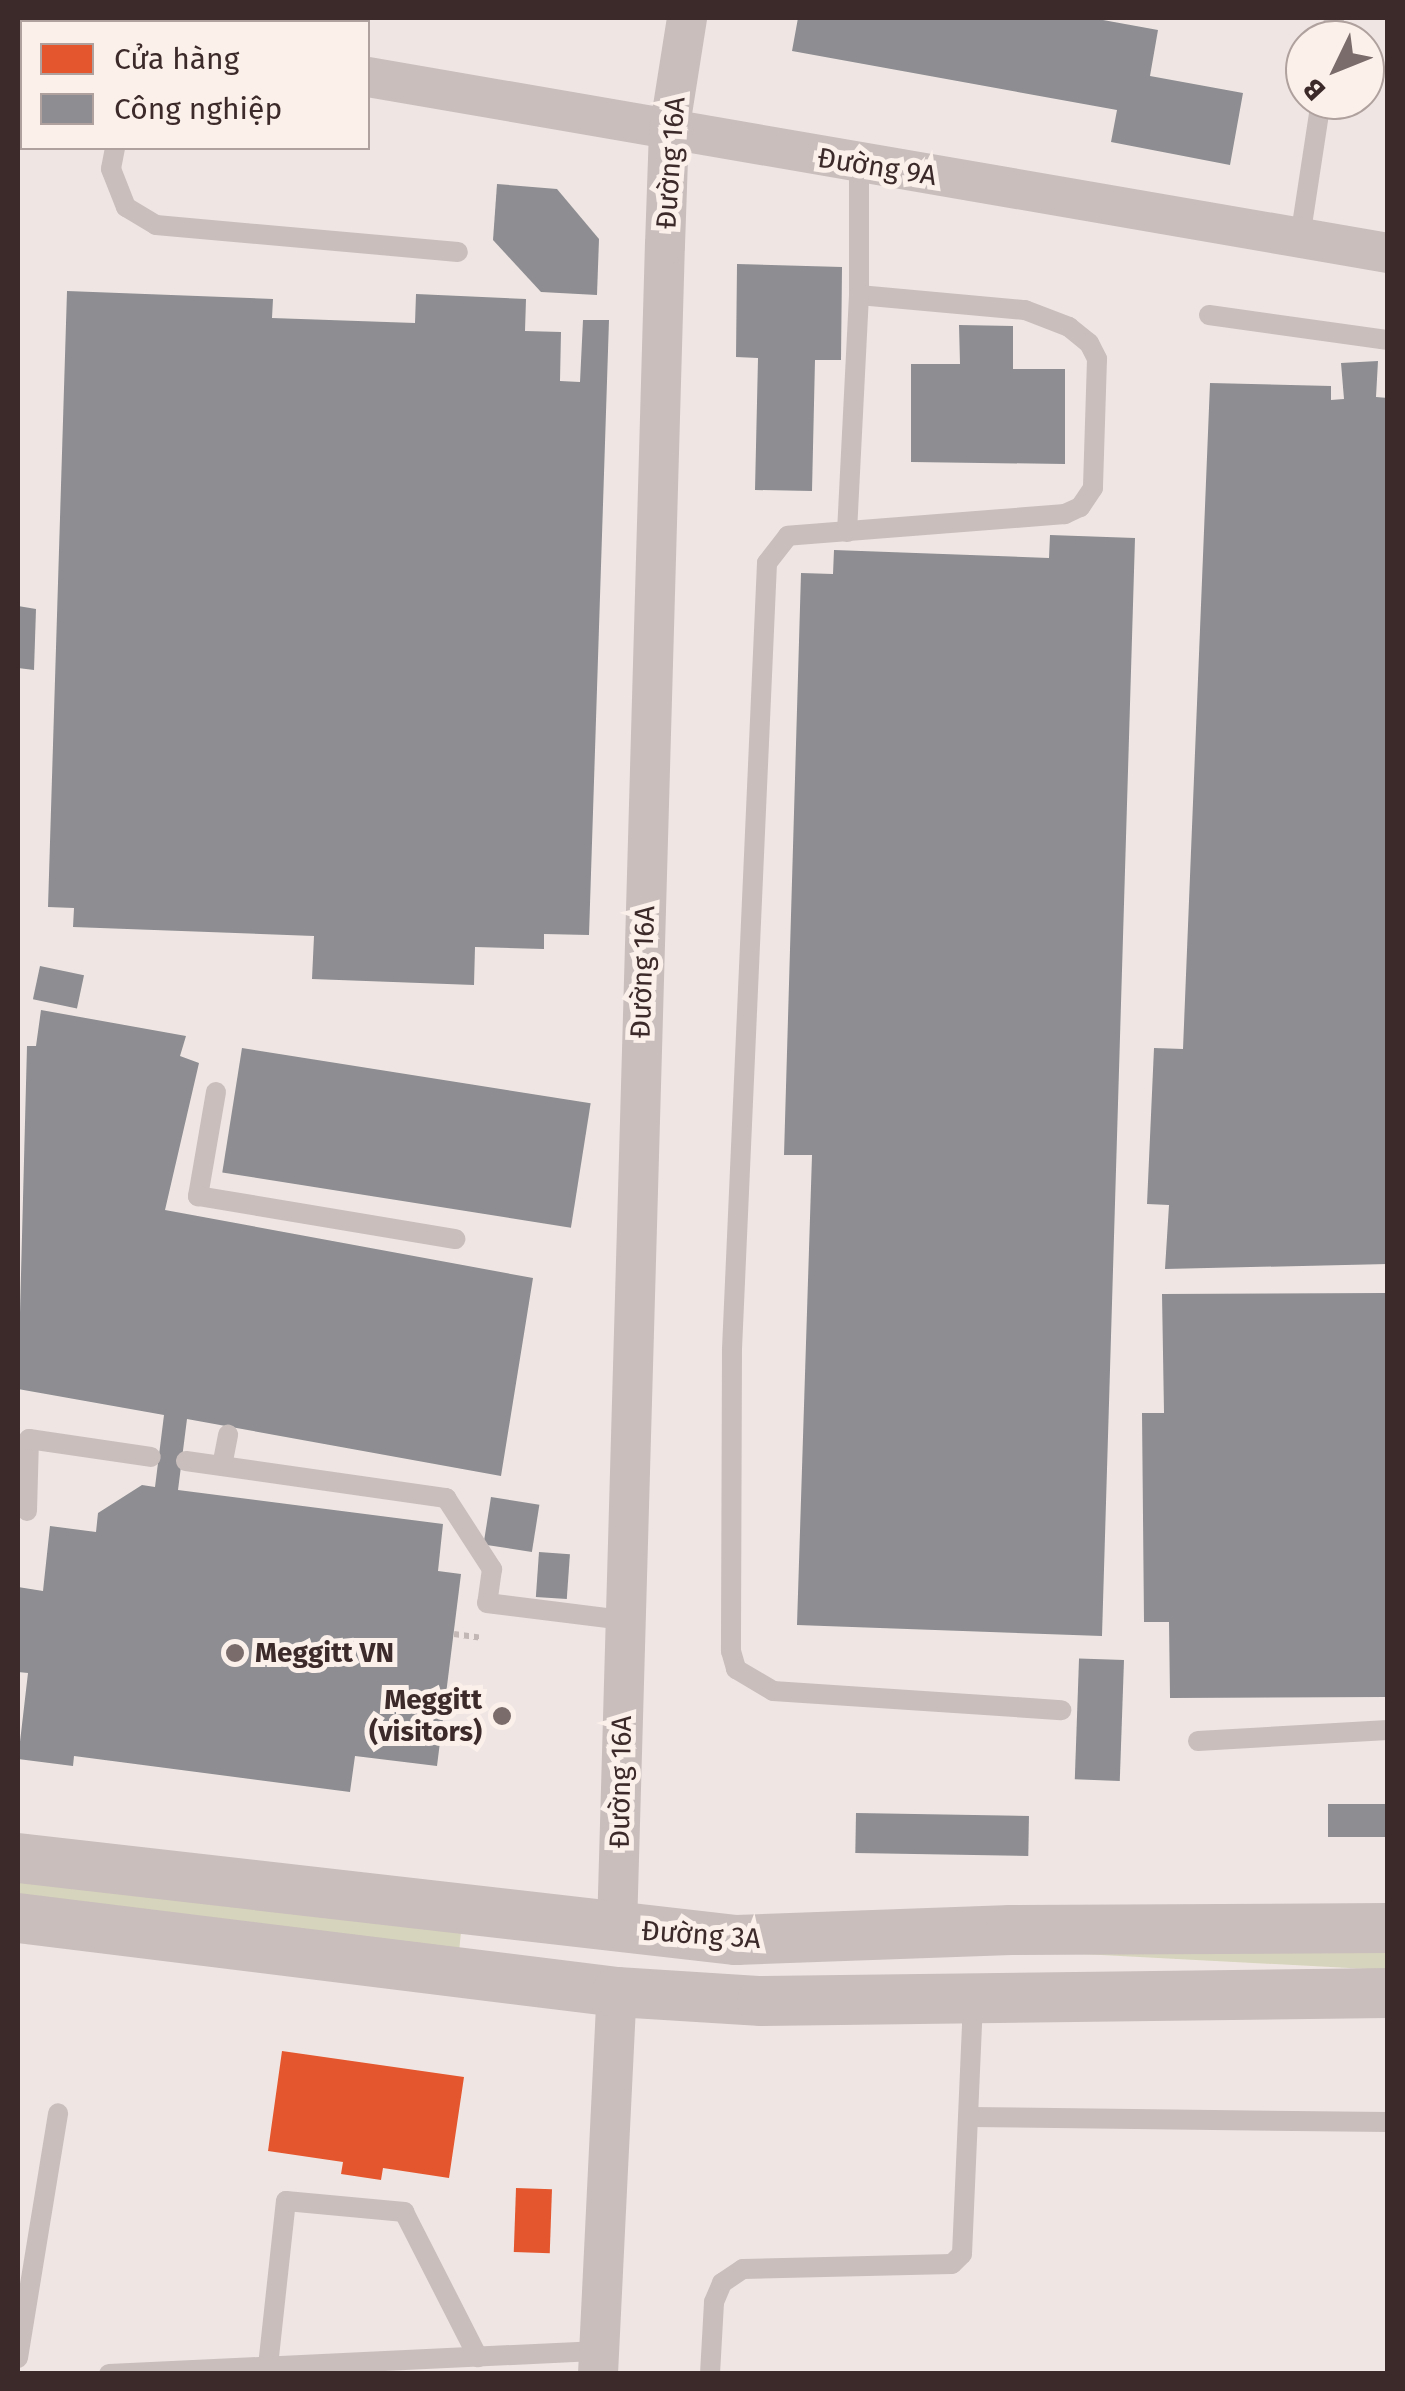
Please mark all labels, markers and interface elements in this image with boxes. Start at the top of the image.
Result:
legend [20,20,370,150]
north arrow [1285,20,1385,120]
text: Cửa hàng [114,41,239,77]
text: B [1296,72,1332,107]
text: Công nghiệp [114,91,282,127]
street label: Đường 16A [650,96,692,230]
street label: Đường 9A [815,141,939,193]
street label: Đường 16A [624,905,662,1039]
place label: Meggitt VN [255,1636,394,1670]
marker: Meggitt VN [224,1642,246,1664]
place label: Meggitt (visitors) [369,1683,482,1749]
marker: Meggitt (visitors) [491,1705,513,1727]
street label: Đường 16A [603,1715,639,1849]
street label: Đường 3A [640,1914,762,1956]

